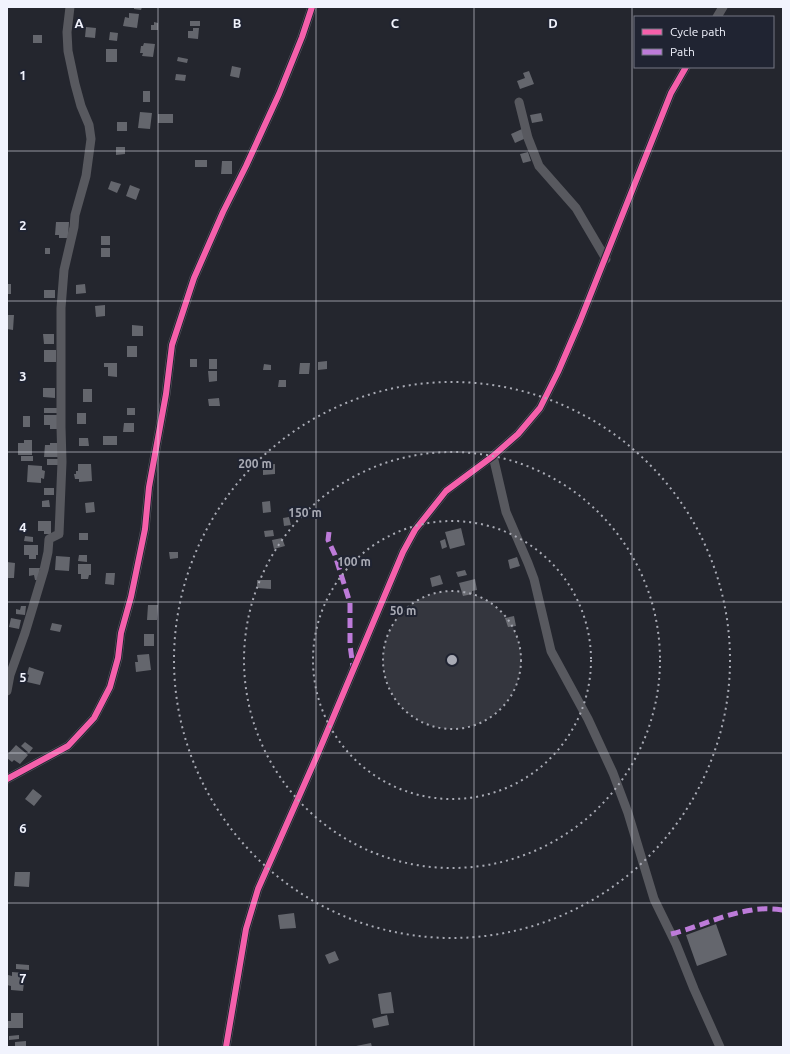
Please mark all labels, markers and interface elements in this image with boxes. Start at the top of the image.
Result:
text: A [74,16,84,30]
text: B [233,16,242,30]
text: C [391,16,400,30]
text: D [548,16,558,30]
legend [634,16,774,68]
text: Cycle path [670,25,726,38]
text: Path [670,45,695,58]
text: 1 [19,68,27,82]
text: 2 [19,218,27,232]
text: 3 [19,369,27,383]
text: 200 m [238,457,272,470]
text: 150 m [288,506,322,519]
text: 4 [19,520,27,534]
text: 100 m [337,555,371,568]
text: 50 m [390,604,416,617]
centre of rings [445,653,459,667]
text: 5 [19,670,27,684]
text: 6 [19,821,27,835]
text: 7 [19,971,27,985]

